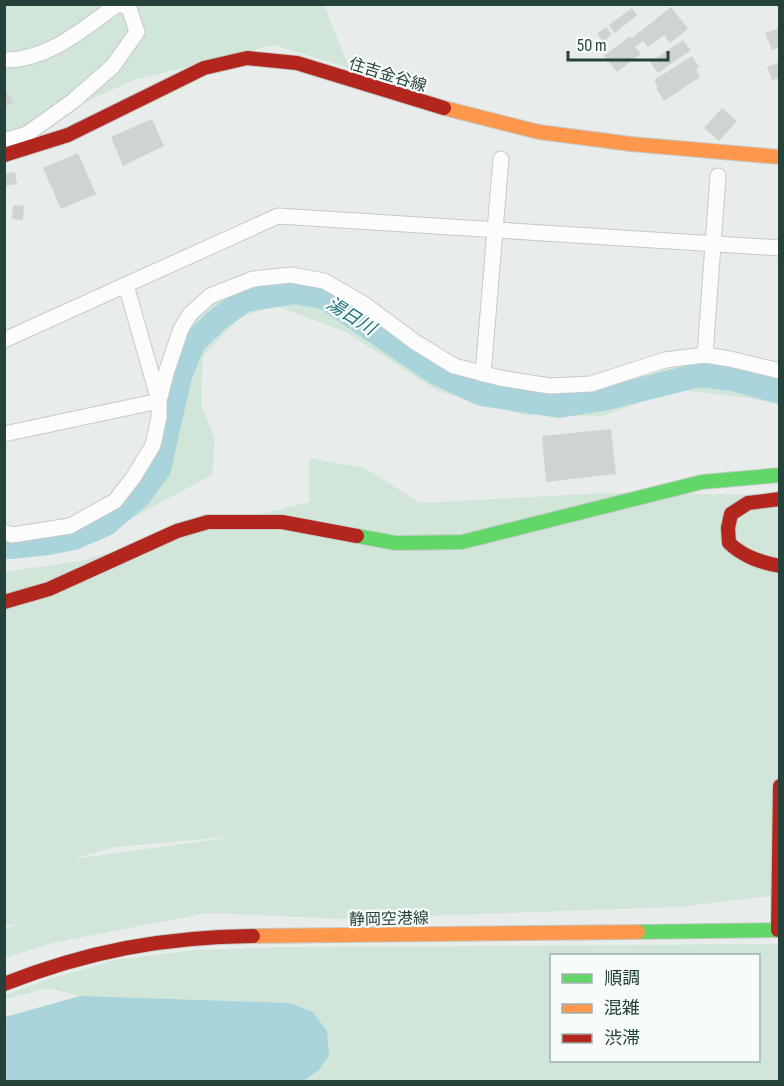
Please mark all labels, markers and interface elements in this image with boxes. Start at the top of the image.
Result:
scale bar [568,24,668,62]
text: 50 m [577,35,607,56]
street label: 住吉金谷線 [347,55,429,96]
water label: 湯日川 [322,293,381,341]
street label: 静岡空港線 [349,909,429,930]
legend [550,954,760,1062]
text: 順調 [604,968,640,989]
text: 混雑 [604,998,640,1019]
text: 渋滞 [604,1028,640,1049]

